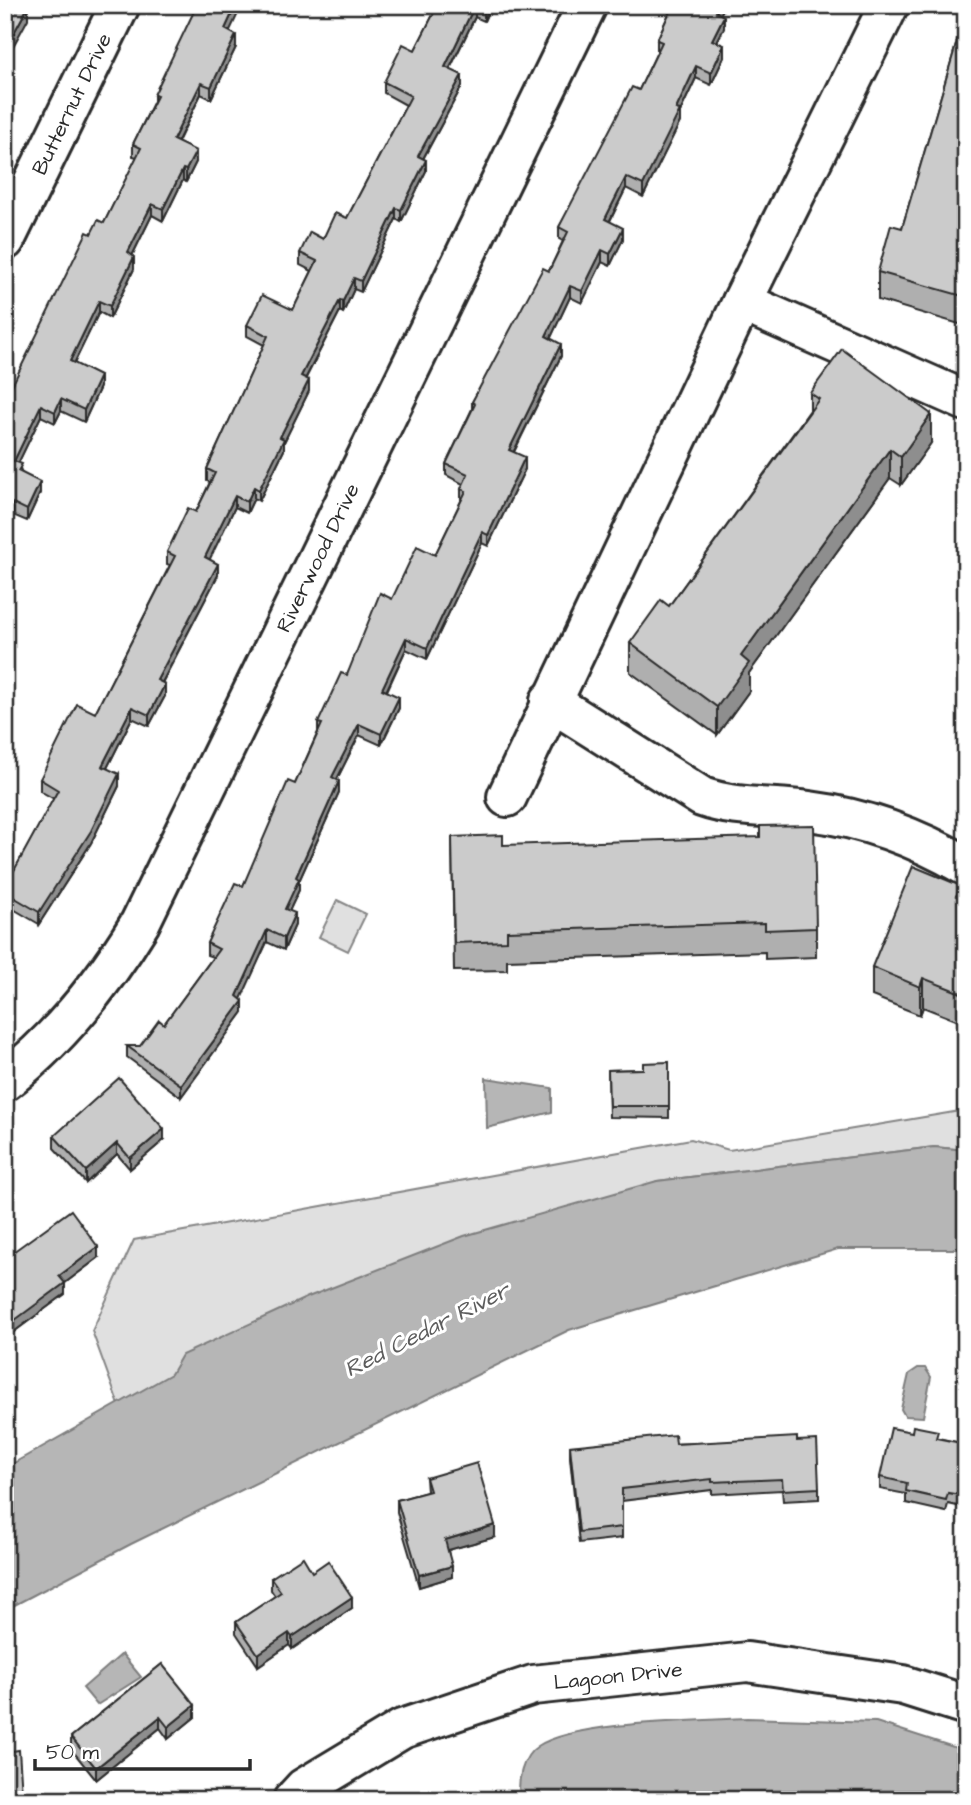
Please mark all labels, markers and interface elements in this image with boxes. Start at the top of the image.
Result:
street label: Butternut Drive [25,28,119,180]
street label: Riverwood Drive [269,479,367,637]
water label: Red Cedar River [339,1274,517,1385]
street label: Lagoon Drive [552,1655,684,1699]
scale bar [35,1728,250,1772]
text: 50 m [46,1738,100,1767]

